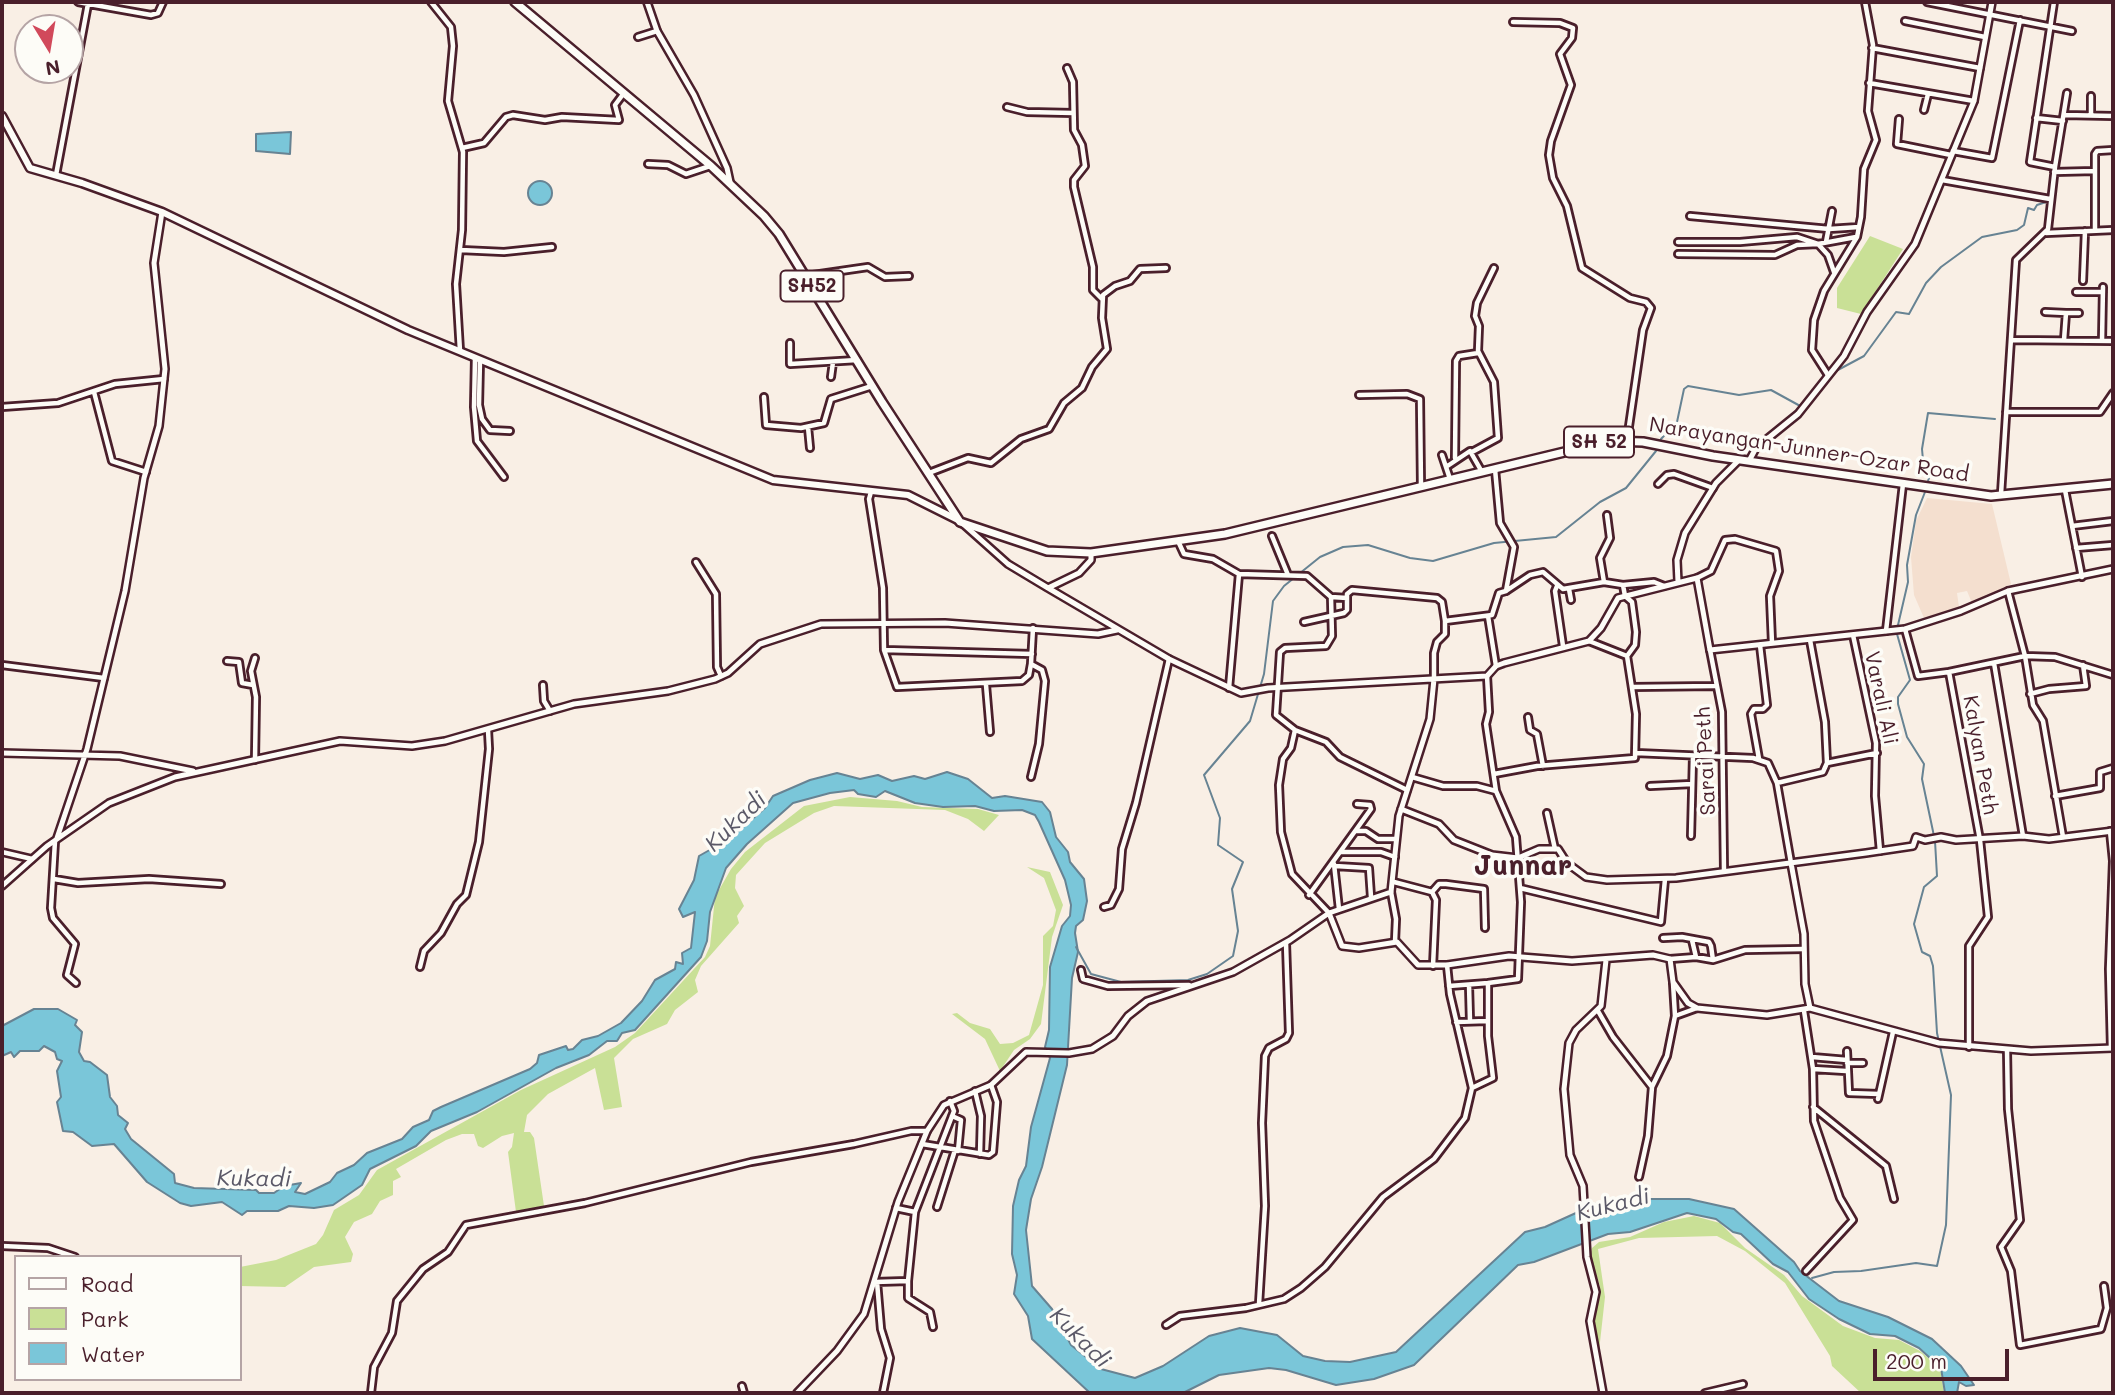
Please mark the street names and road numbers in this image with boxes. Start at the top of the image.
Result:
road number: SH52 [780,270,844,302]
street label: Narayangan-Junner-Ozar Road [1647,412,1971,488]
road number: SH 52 [1564,426,1634,458]
street label: Varali Ali [1859,649,1903,747]
street label: Kalyan Peth [1957,694,2003,816]
street label: Sarai Peth [1691,706,1721,816]

